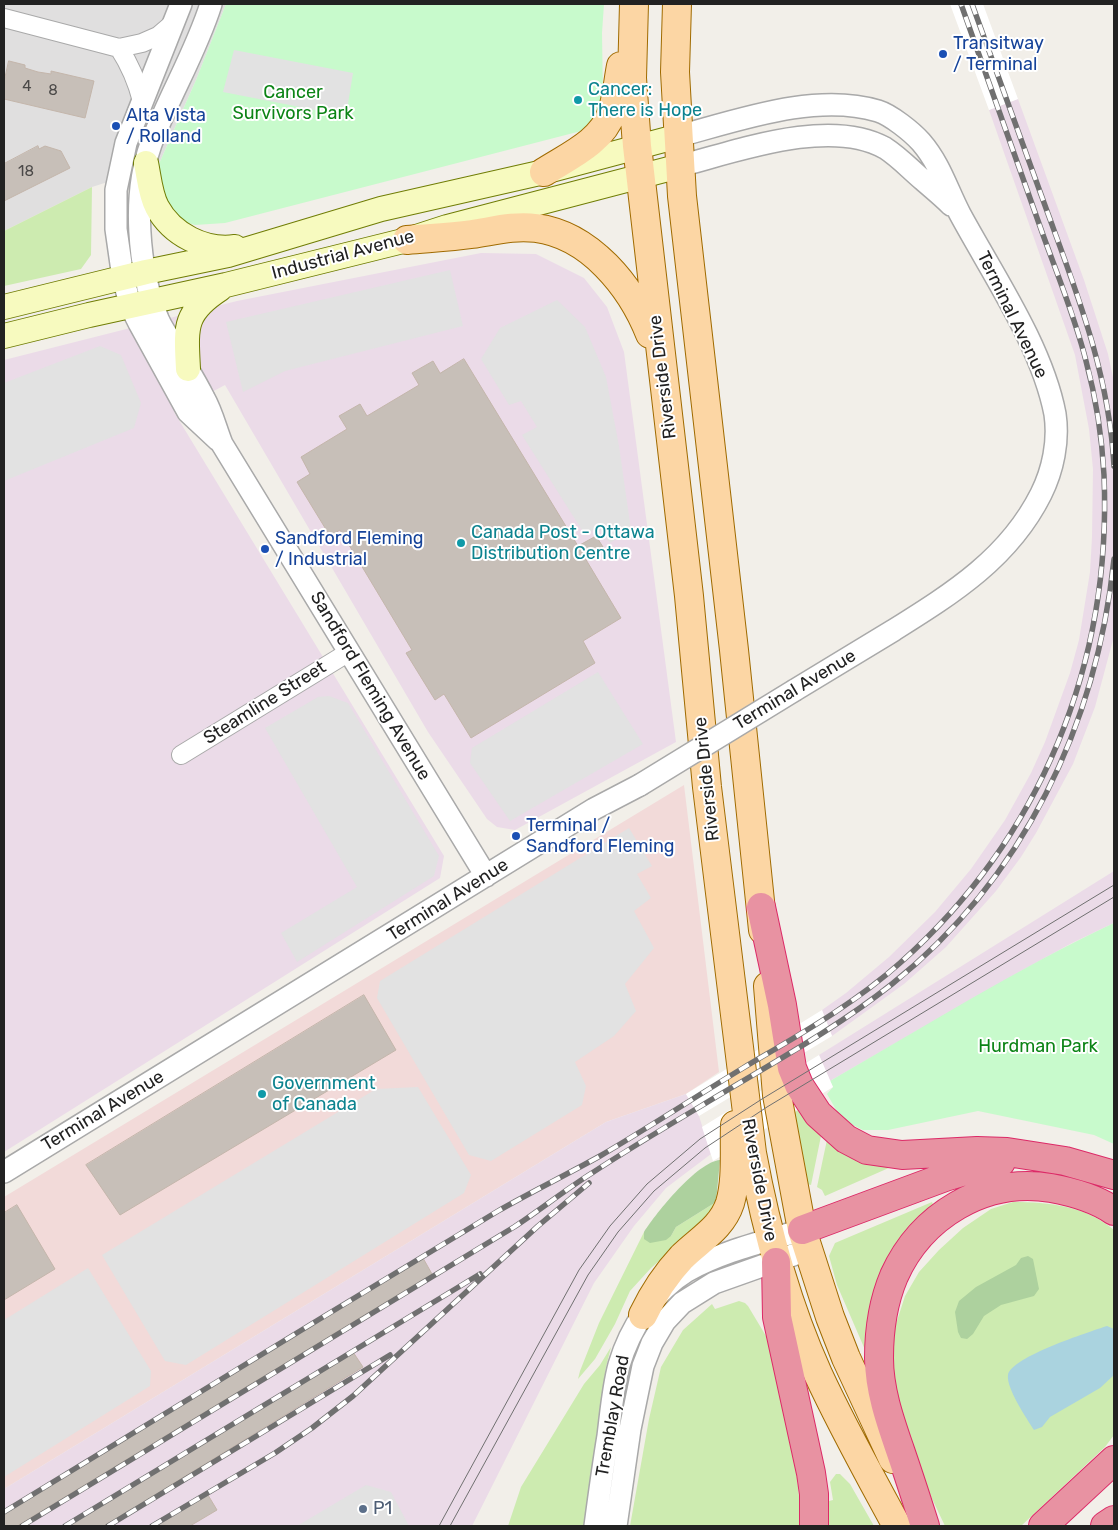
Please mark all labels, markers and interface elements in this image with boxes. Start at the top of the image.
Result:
place label: Transitway / Terminal [953,33,1044,76]
marker: Transitway / Terminal [937,48,949,60]
house number: 4 [22,78,32,96]
place label: Cancer: There is Hope [588,79,702,122]
house number: 8 [48,82,58,100]
park label: Cancer Survivors Park [232,82,354,125]
marker: Cancer: There is Hope [572,94,584,106]
place label: Alta Vista / Rolland [126,105,206,148]
marker: Alta Vista / Rolland [110,120,122,132]
house number: 18 [18,163,34,181]
street label: Industrial Avenue [269,226,417,284]
street label: Terminal Avenue [972,248,1052,382]
street label: Riverside Drive [645,314,681,440]
place label: Canada Post - Ottawa Distribution Centre [471,522,655,564]
place label: Sandford Fleming / Industrial [275,528,424,570]
marker: Canada Post - Ottawa Distribution Centre [455,537,467,549]
marker: Sandford Fleming / Industrial [259,543,271,555]
street label: Sandford Fleming Avenue [305,588,435,784]
street label: Terminal Avenue [730,645,860,735]
street label: Steamline Street [200,657,330,749]
street label: Riverside Drive [690,716,724,842]
place label: Terminal / Sandford Fleming [526,815,675,858]
marker: Terminal / Sandford Fleming [510,830,522,842]
street label: Terminal Avenue [383,854,513,946]
park label: Hurdman Park [978,1036,1098,1058]
street label: Terminal Avenue [38,1066,168,1156]
place label: Government of Canada [272,1073,376,1116]
marker: Government of Canada [256,1088,268,1100]
street label: Riverside Drive [736,1117,782,1243]
street label: Tremblay Road [592,1353,634,1479]
place label: P1 [373,1498,392,1520]
marker: P1 [357,1503,369,1515]

